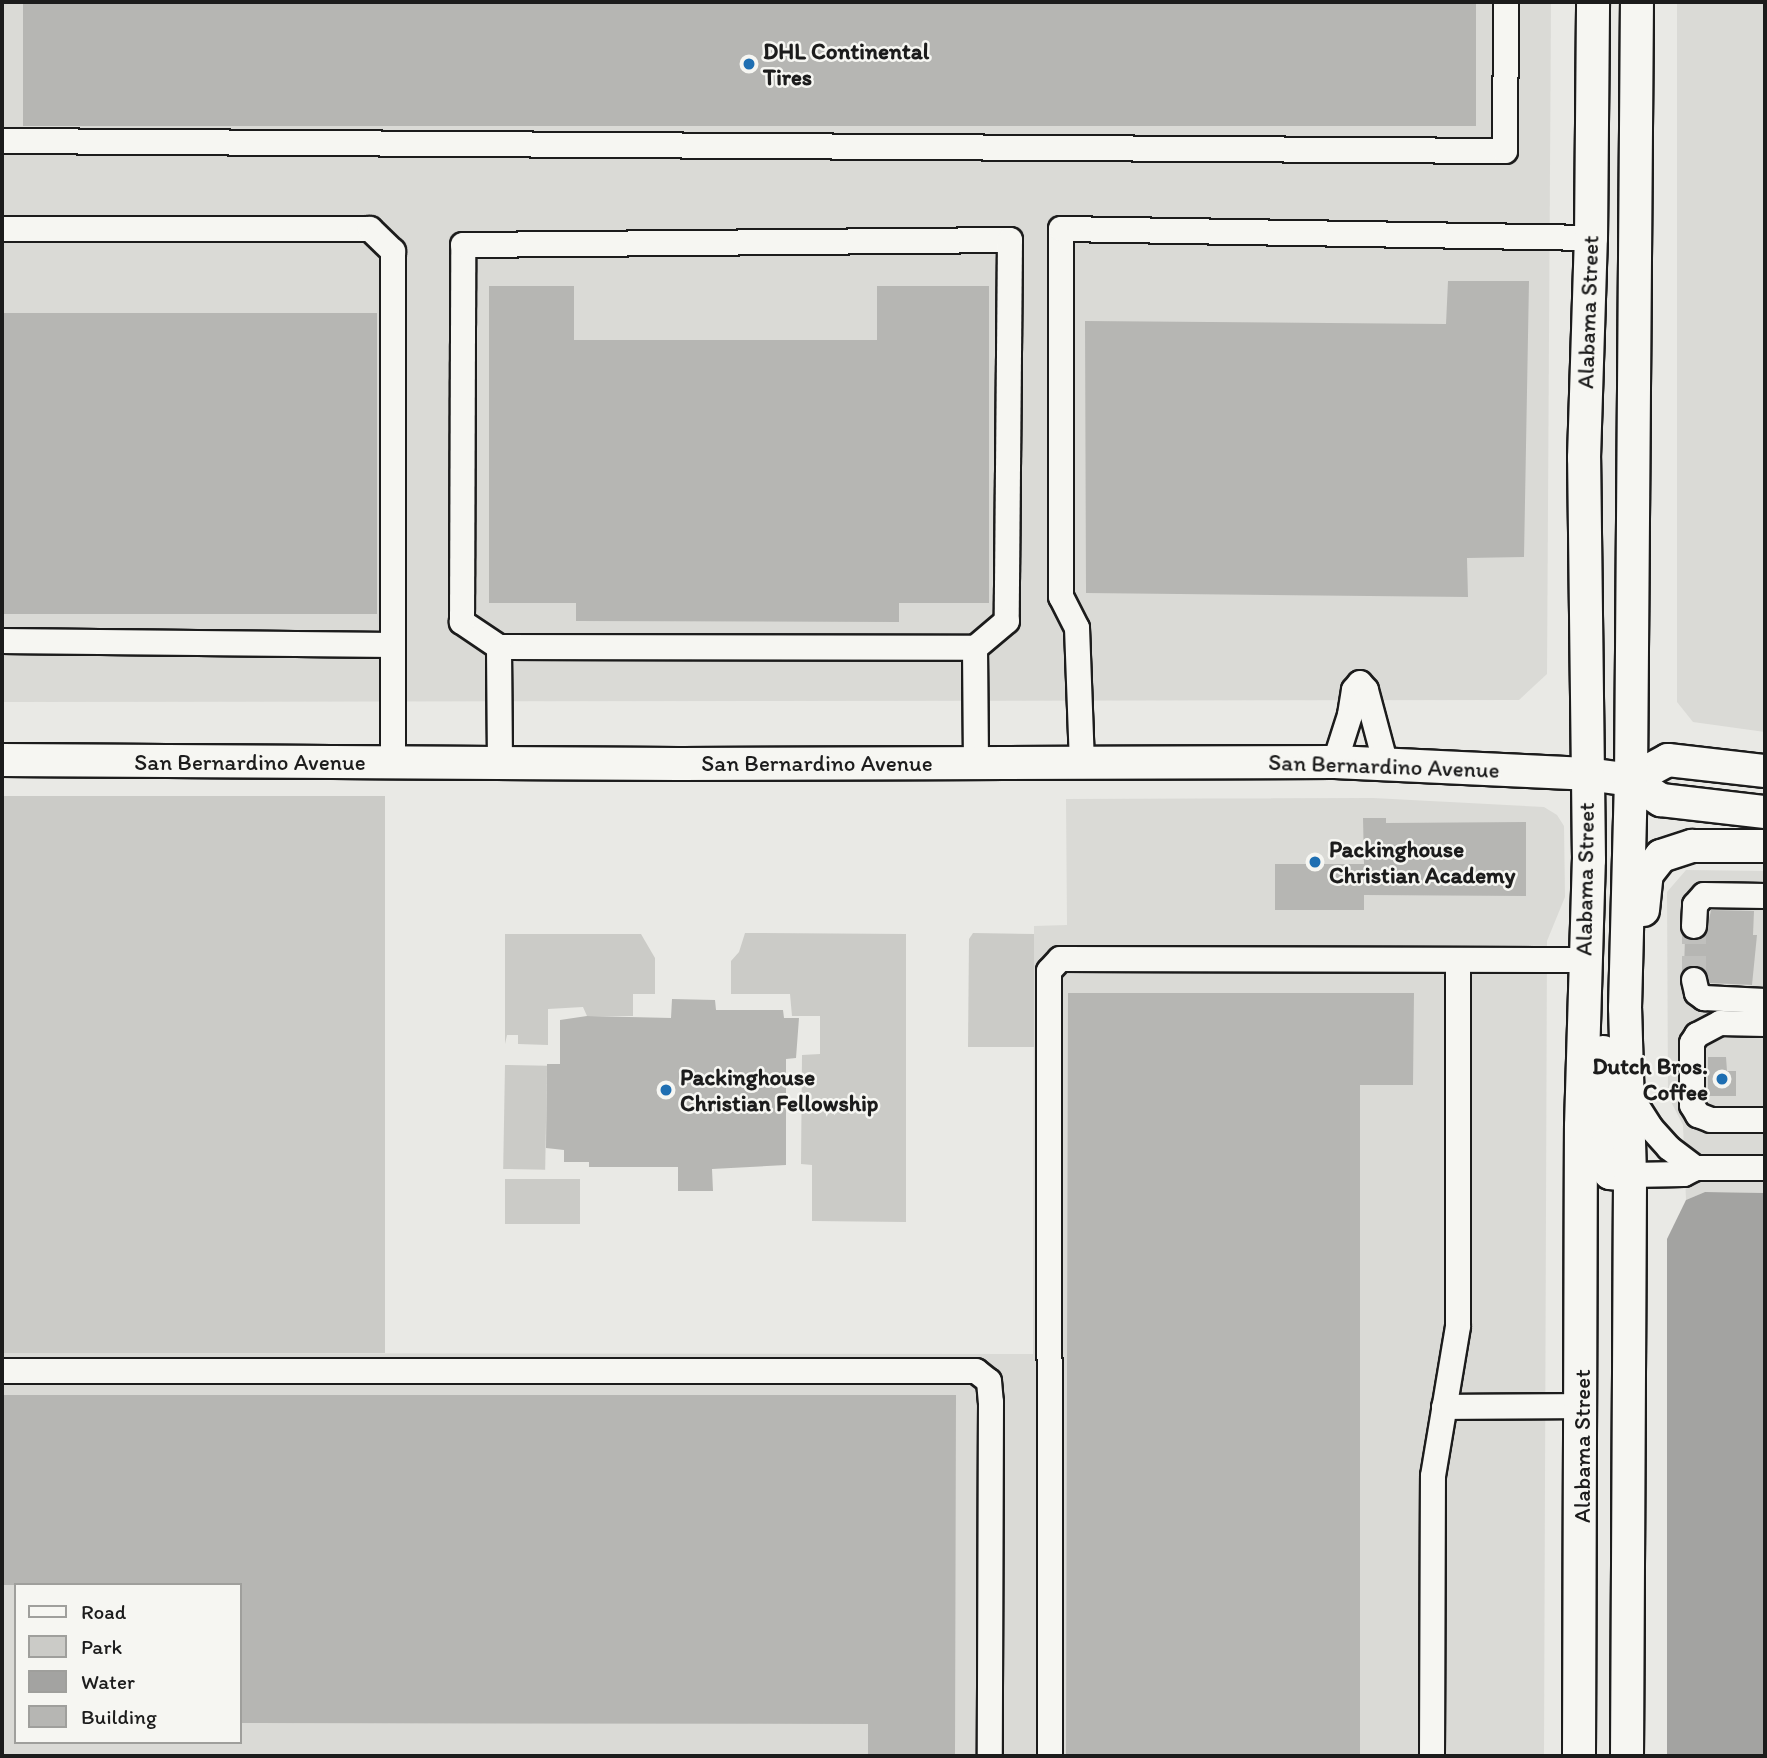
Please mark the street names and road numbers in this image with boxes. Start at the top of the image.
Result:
street label: Alabama Street [1572,235,1604,389]
street label: San Bernardino Avenue [135,748,365,776]
street label: San Bernardino Avenue [1268,748,1500,784]
street label: San Bernardino Avenue [702,749,932,777]
street label: Alabama Street [1570,802,1600,956]
street label: Alabama Street [1568,1369,1596,1523]

